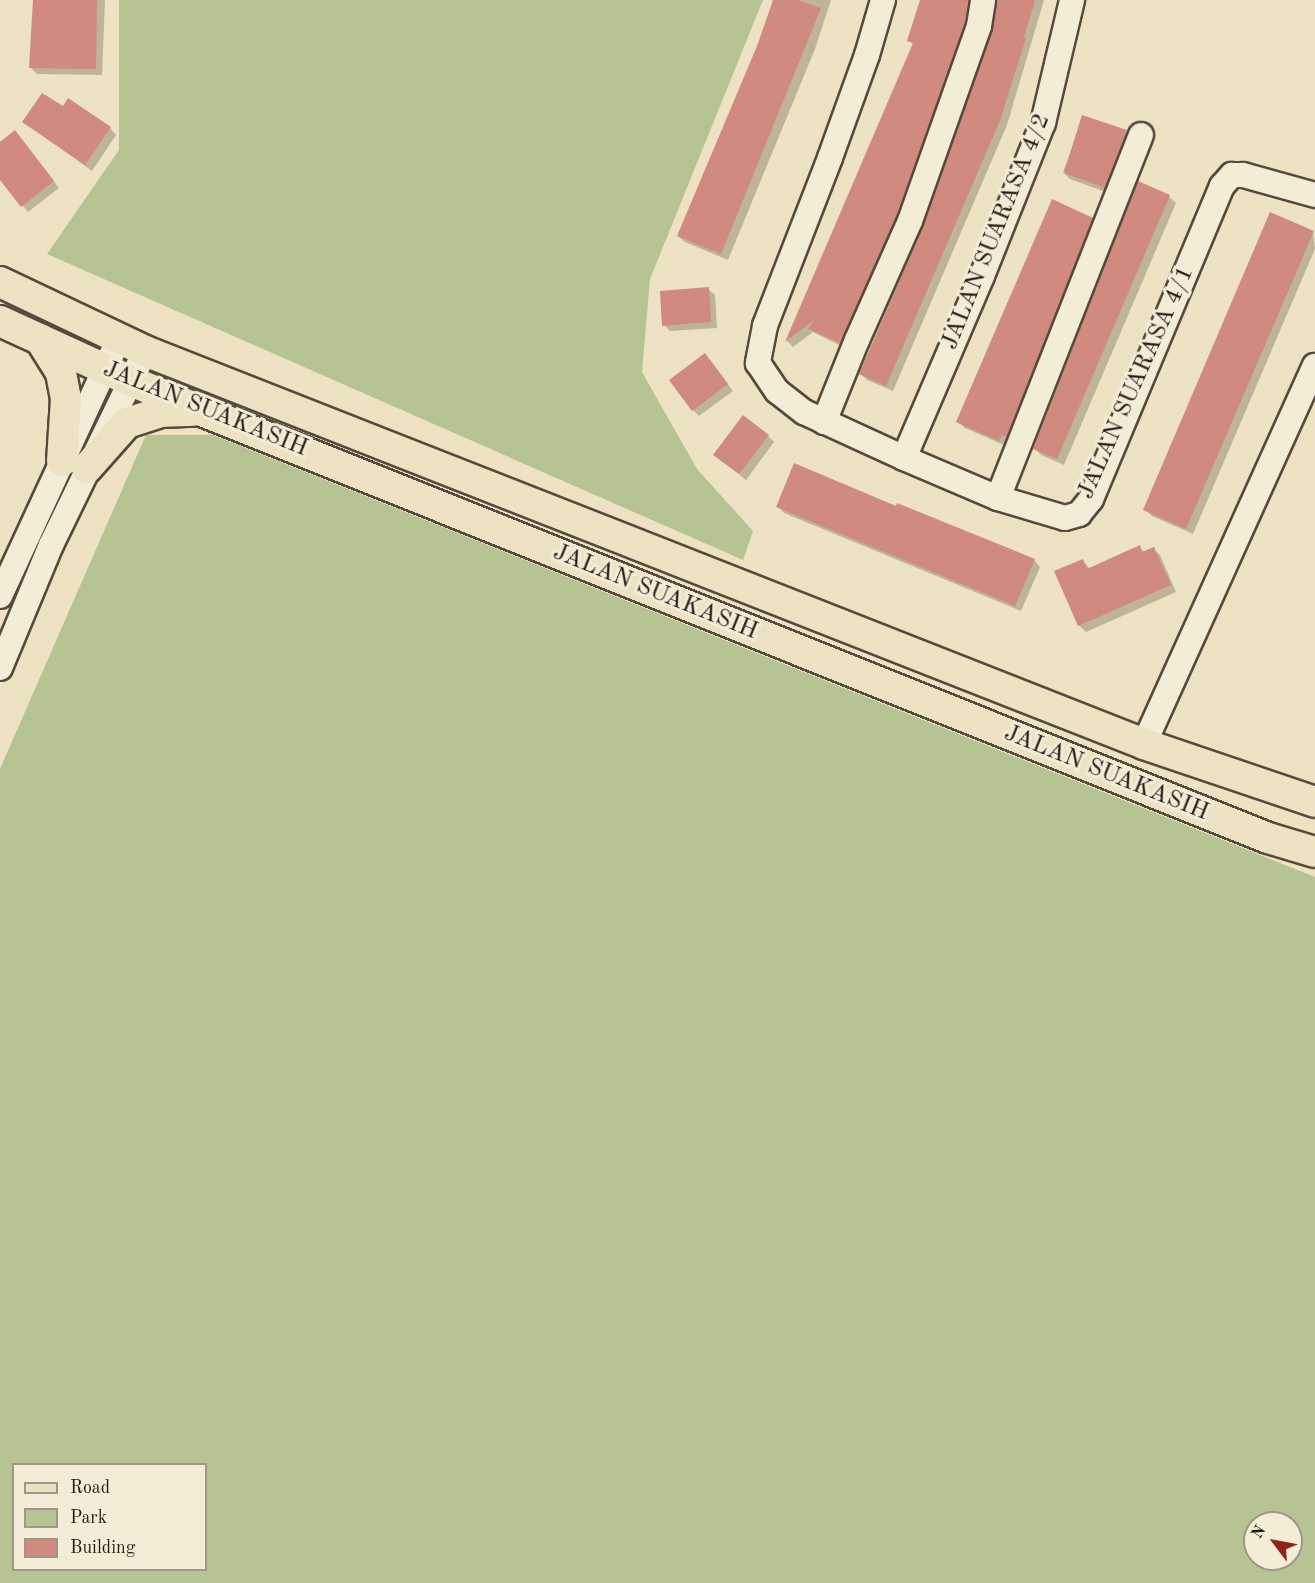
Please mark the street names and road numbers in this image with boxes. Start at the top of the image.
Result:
street label: JALAN SUARASA 4/2 [936,110,1058,354]
street label: JALAN SUARASA 4/1 [1073,262,1201,504]
street label: JALAN SUAKASIH [98,356,312,464]
street label: JALAN SUAKASIH [548,539,762,647]
street label: JALAN SUAKASIH [999,720,1213,828]

